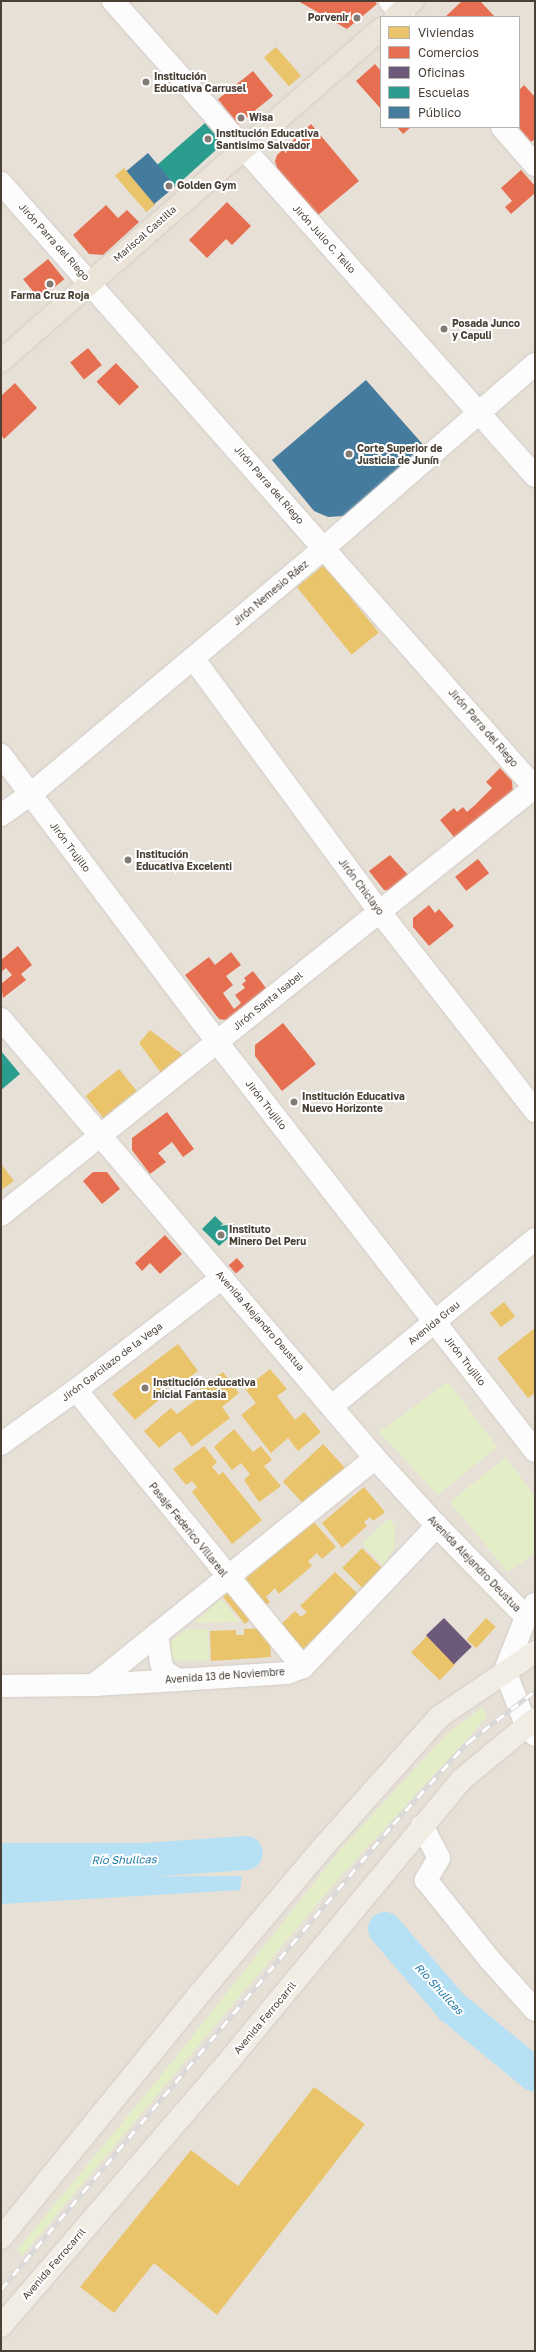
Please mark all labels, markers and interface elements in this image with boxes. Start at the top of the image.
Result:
place label: Porvenir [308,12,349,24]
marker: Porvenir [352,13,362,23]
legend [380,16,520,128]
text: Viviendas [418,25,474,40]
text: Comercios [418,45,479,60]
text: Oficinas [418,65,465,80]
place label: Institución Educativa Carrusel [154,70,246,94]
marker: Institución Educativa Carrusel [141,77,151,87]
text: Escuelas [418,85,469,100]
text: Público [418,105,461,120]
place label: Wisa [249,112,273,124]
marker: Wisa [236,113,246,123]
place label: Institución Educativa Santisimo Salvador [216,127,319,150]
marker: Institución Educativa Santisimo Salvador [203,134,213,144]
place label: Golden Gym [177,180,236,192]
marker: Golden Gym [164,181,174,191]
street label: Jirón Parra del Riego [16,201,92,283]
street label: Jirón Julio C. Tello [290,202,358,276]
street label: Mariscal Castilla [111,203,179,265]
marker: Farma Cruz Roja [45,279,55,289]
place label: Farma Cruz Roja [11,290,89,302]
place label: Posada Junco y Capuli [452,317,520,340]
marker: Posada Junco y Capuli [439,324,449,334]
place label: Corte Superior de Justicia de Junín [357,442,442,466]
street label: Jirón Parra del Riego [232,443,306,527]
marker: Corte Superior de Justicia de Junín [344,449,354,459]
street label: Jirón Nemesio Ráez [231,558,311,628]
street label: Jirón Parra del Riego [446,686,520,770]
street label: Jirón Trujillo [47,820,93,874]
place label: Institución Educativa Excelenti [136,848,232,872]
marker: Institución Educativa Excelenti [123,855,133,865]
street label: Jirón Chiclayo [336,856,386,918]
street label: Jirón Santa Isabel [231,969,305,1033]
street label: Jirón Trujillo [243,1078,289,1132]
place label: Institución Educativa Nuevo Horizonte [302,1090,405,1114]
marker: Institución Educativa Nuevo Horizonte [289,1097,299,1107]
place label: Instituto Minero Del Peru [229,1223,306,1246]
marker: Instituto Minero Del Peru [216,1230,226,1240]
street label: Avenida Alejandro Deustua [213,1269,307,1373]
street label: Avenida Grau [406,1299,462,1347]
street label: Jirón Garcilazo de la Vega [59,1320,165,1404]
street label: Jirón Trujillo [442,1334,488,1388]
place label: Institución educativa inicial Fantasia [153,1376,255,1400]
marker: Institución educativa inicial Fantasia [140,1383,150,1393]
street label: Pasaje Federico Villareal [146,1480,230,1580]
street label: Avenida Alejandro Deustua [425,1514,523,1614]
street label: Avenida 13 de Noviembre [165,1666,285,1686]
water label: Río Shullcas [91,1853,157,1867]
water label: Rio Shullcas [412,1961,466,2017]
street label: Avenida Ferrocarril [231,1979,299,2057]
street label: Avenida Ferrocarril [20,2226,88,2302]

